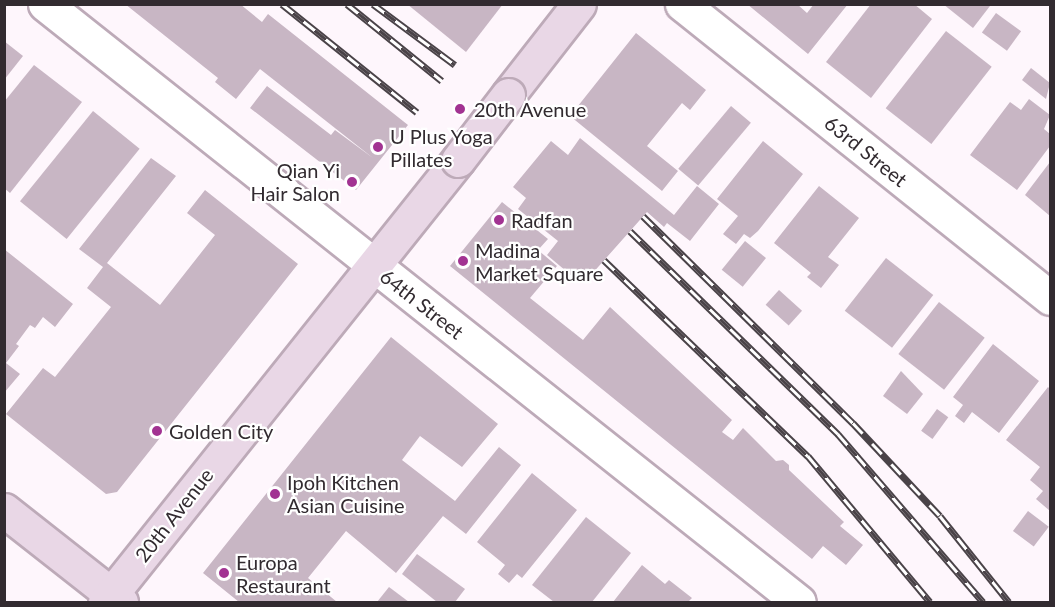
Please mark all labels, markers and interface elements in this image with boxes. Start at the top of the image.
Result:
place label: 20th Avenue [474,97,587,121]
marker: 20th Avenue [451,100,469,118]
street label: 63rd Street [820,111,912,191]
place label: U Plus Yoga Pillates [390,124,493,171]
marker: U Plus Yoga Pillates [371,140,385,154]
place label: Qian Yi Hair Salon [250,158,340,205]
marker: Qian Yi Hair Salon [345,175,359,189]
place label: Radfan [511,208,573,232]
marker: Radfan [492,213,506,227]
place label: Madina Market Square [475,238,603,285]
marker: Madina Market Square [456,254,470,268]
street label: 64th Street [375,264,469,344]
place label: Golden City [169,419,273,443]
marker: Golden City [150,424,164,438]
street label: 20th Avenue [130,463,218,567]
place label: Ipoh Kitchen Asian Cuisine [287,470,405,517]
marker: Ipoh Kitchen Asian Cuisine [268,487,282,501]
place label: Europa Restaurant [236,550,331,597]
marker: Europa Restaurant [217,566,231,580]

